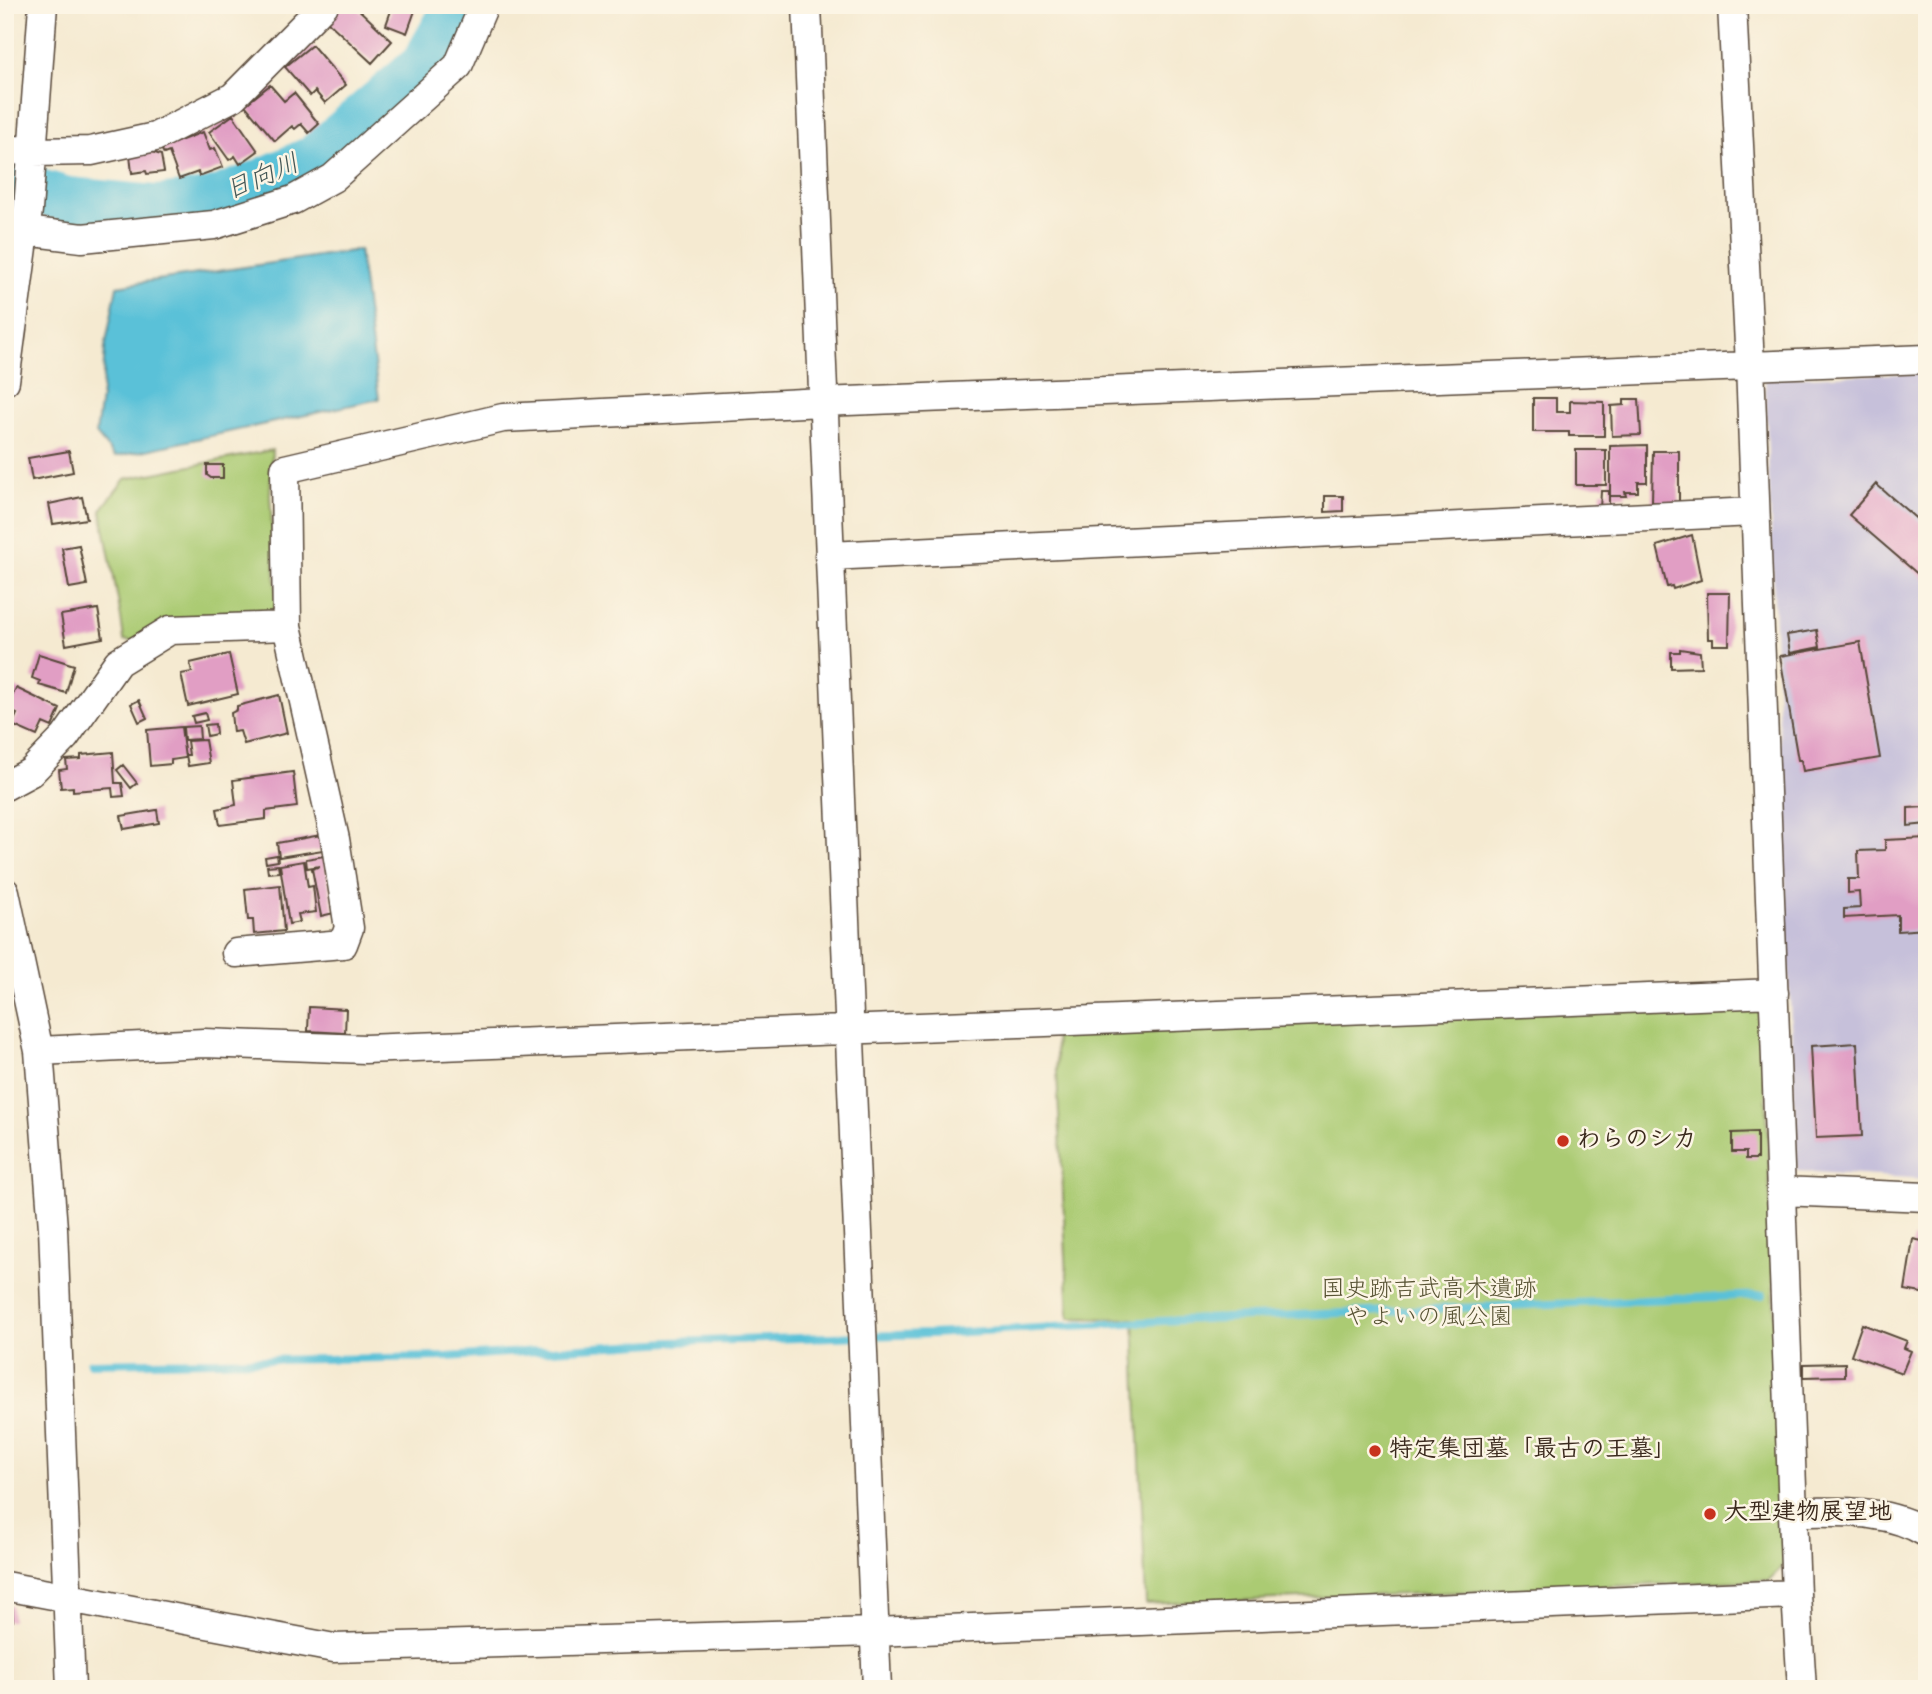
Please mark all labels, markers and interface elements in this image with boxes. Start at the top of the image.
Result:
water label: 日向川 [220,147,306,211]
place label: わらのシカ [1577,1124,1697,1158]
marker: わらのシカ [1555,1133,1571,1149]
park label: 国史跡吉武高木遺跡 やよいの風公園 [1321,1274,1537,1336]
place label: 特定集団墓「最古の王墓」 [1389,1434,1677,1468]
marker: 特定集団墓「最古の王墓」 [1367,1443,1383,1459]
place label: 大型建物展望地 [1724,1497,1892,1531]
marker: 大型建物展望地 [1702,1506,1718,1522]

